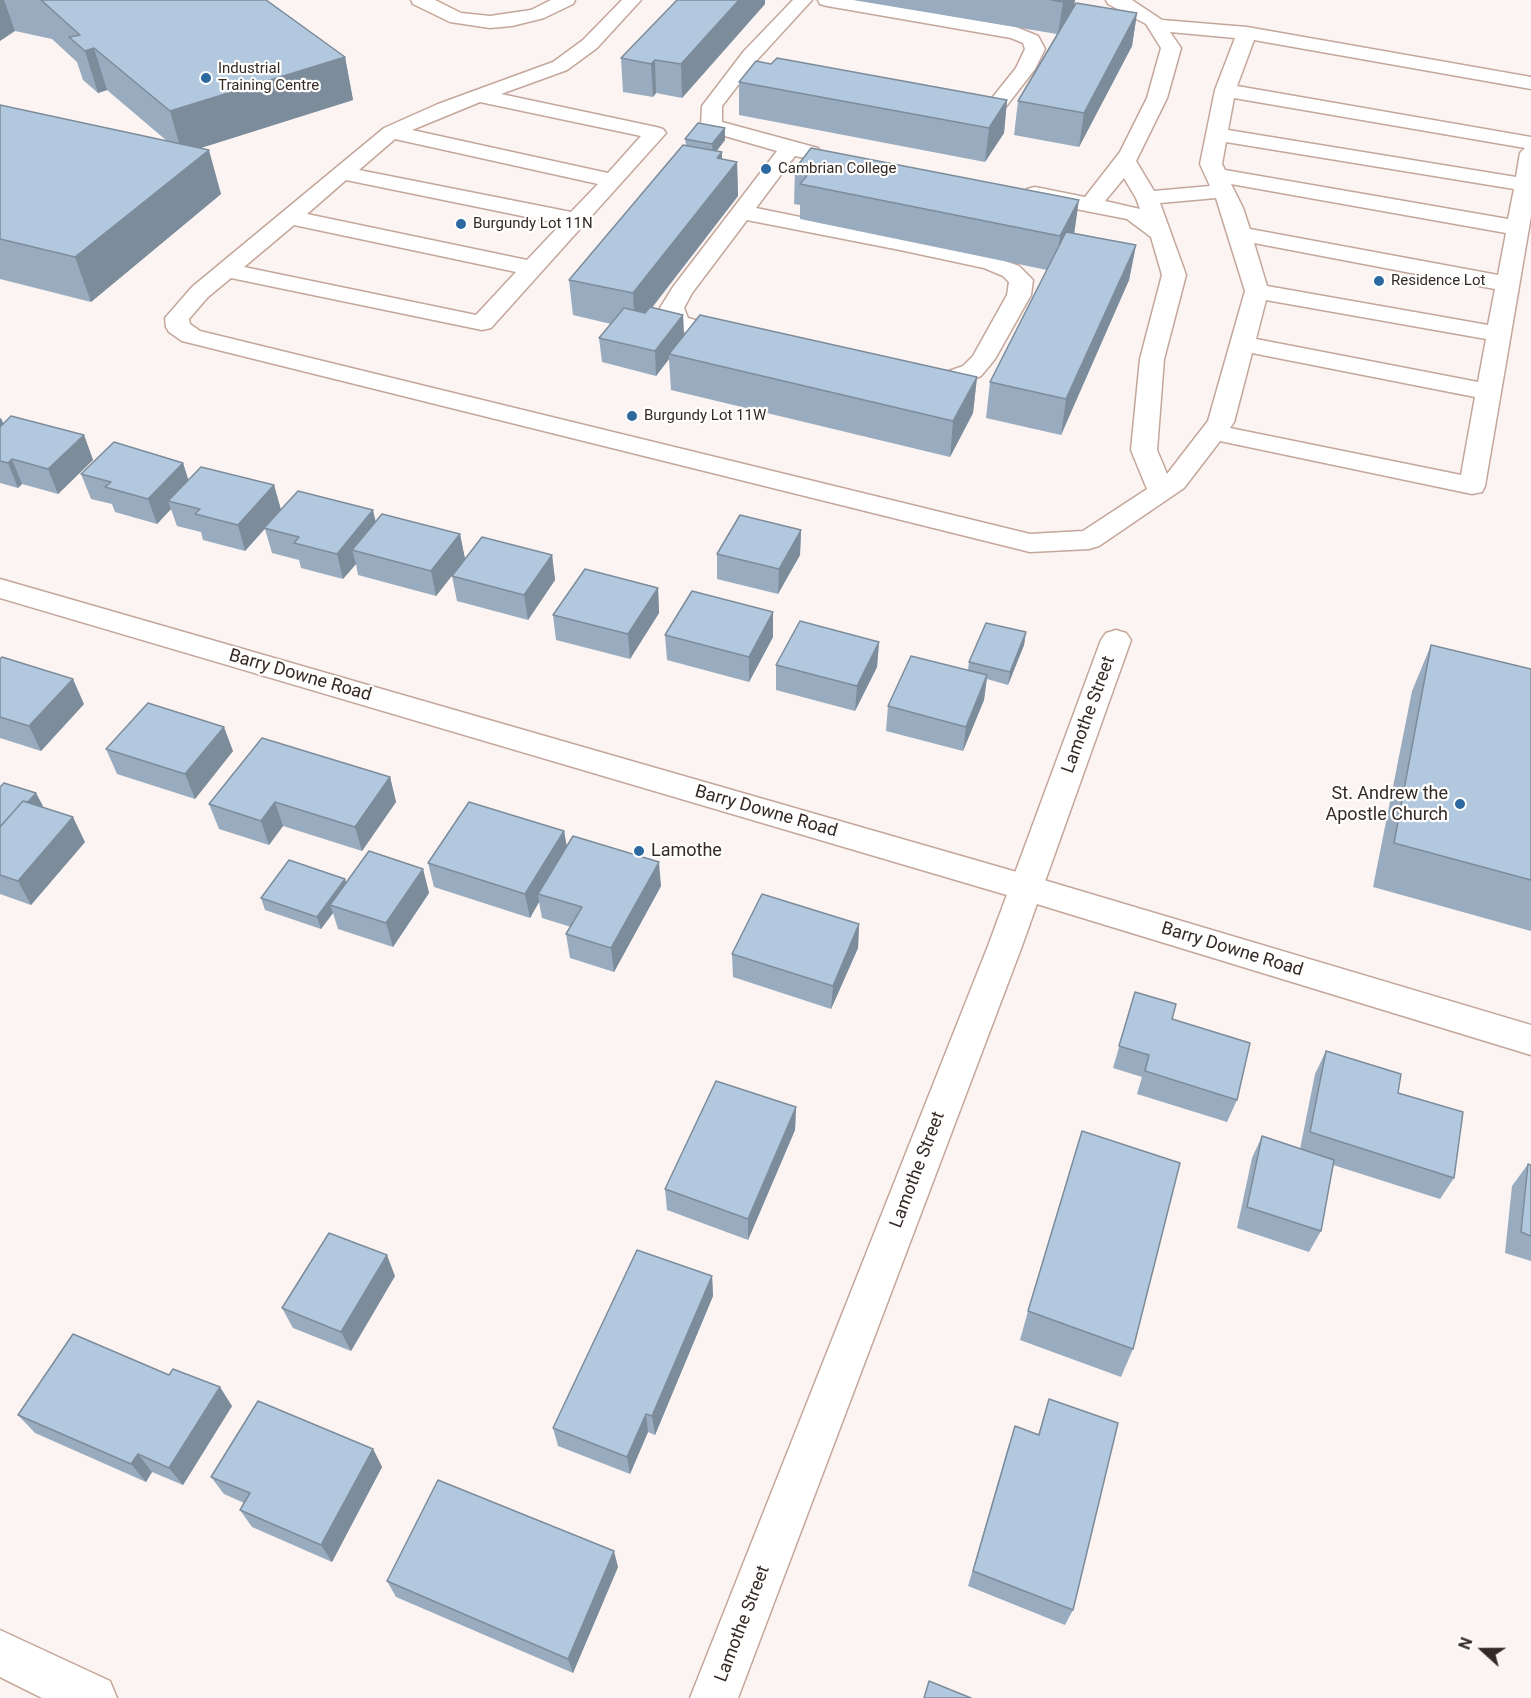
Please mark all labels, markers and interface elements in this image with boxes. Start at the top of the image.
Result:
place label: Industrial Training Centre [218,60,319,95]
marker: Industrial Training Centre [199,71,213,85]
place label: Cambrian College [778,160,896,178]
marker: Cambrian College [759,162,773,176]
place label: Burgundy Lot 11N [473,215,593,233]
marker: Burgundy Lot 11N [454,217,468,231]
place label: Residence Lot [1391,272,1485,290]
marker: Residence Lot [1372,274,1386,288]
place label: Burgundy Lot 11W [644,407,766,425]
marker: Burgundy Lot 11W [625,409,639,423]
street label: Barry Downe Road [226,645,374,707]
street label: Lamothe Street [1058,654,1120,776]
street label: Barry Downe Road [692,781,840,843]
place label: St. Andrew the Apostle Church [1325,783,1448,826]
marker: St. Andrew the Apostle Church [1453,797,1467,811]
place label: Lamothe [651,840,722,862]
marker: Lamothe [632,844,646,858]
street label: Barry Downe Road [1158,918,1306,982]
street label: Lamothe Street [886,1109,950,1231]
street label: Lamothe Street [711,1563,775,1685]
north arrow [1453,1620,1513,1680]
text: N [1455,1635,1477,1652]

